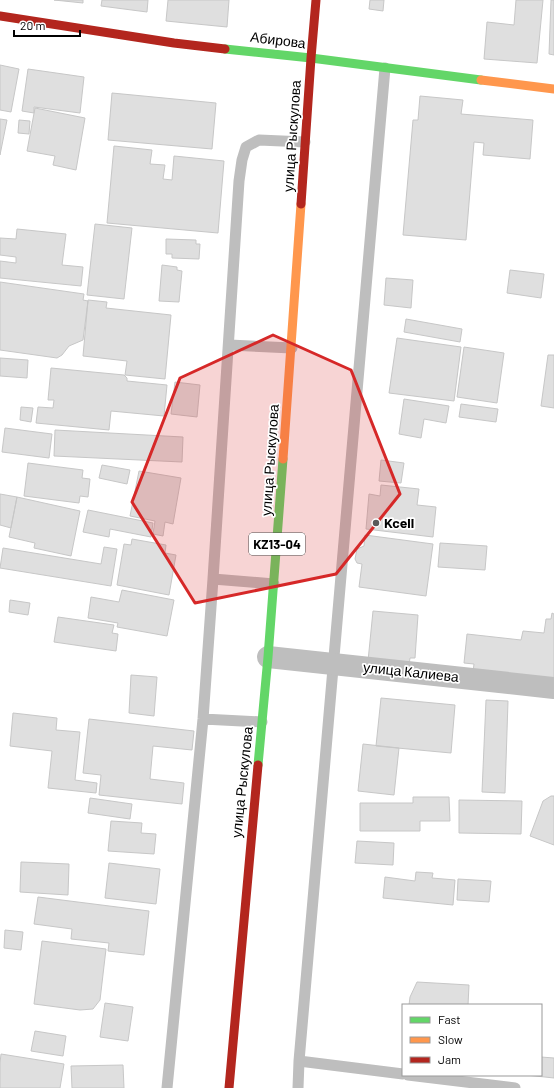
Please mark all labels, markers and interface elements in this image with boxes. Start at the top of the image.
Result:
scale bar [14,12,80,38]
text: 20 m [20,18,46,32]
street label: Абирова [249,28,307,51]
street label: улица Рыскулова [279,79,304,192]
street label: улица Рыскулова [257,403,282,516]
place label: Kcell [384,514,414,531]
marker: Kcell [371,518,381,528]
road number: KZ13-04 [249,533,305,555]
street label: улица Калиева [362,658,460,685]
street label: улица Рыскулова [227,725,256,838]
legend [402,1004,542,1076]
text: Fast [438,1012,461,1026]
text: Slow [438,1032,463,1046]
text: Jam [438,1052,461,1066]

